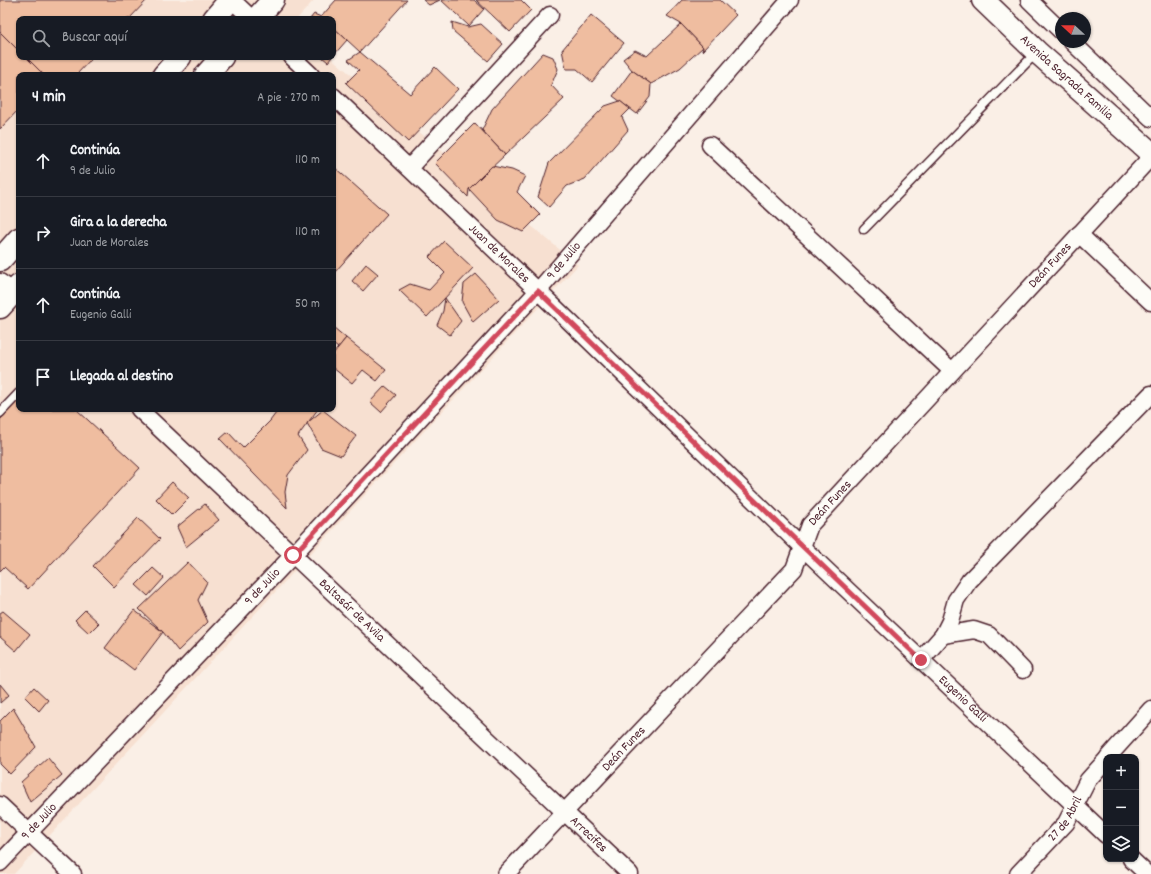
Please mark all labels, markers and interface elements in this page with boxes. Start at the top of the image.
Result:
north arrow [1055,12,1091,48]
search box [16,16,336,60]
icon: search [30,27,52,49]
text: Buscar aquí [62,27,127,49]
street label: Avenida Sagrada Familia [1015,30,1118,126]
text: 4 min [32,86,66,110]
text: A pie · 270 m [257,89,320,108]
text: Continúa [70,140,120,162]
icon: ahead [32,150,54,172]
text: 110 m [295,151,320,170]
text: 9 de Julio [70,162,115,181]
text: Gira a la derecha [70,212,167,234]
street label: Juan de Morales [464,220,534,288]
icon: right [32,222,54,244]
text: 110 m [295,223,320,242]
text: Juan de Morales [70,234,149,253]
street label: 9 de Julio [542,237,586,284]
street label: Deán Funes [1024,238,1077,293]
text: Continúa [70,284,120,306]
icon: ahead [32,294,54,316]
text: 50 m [295,295,320,314]
text: Eugenio Galli [70,306,131,325]
icon: arrive [32,366,54,388]
text: Llegada al destino [70,366,173,388]
street label: Deán Funes [804,476,856,530]
route start [284,546,302,564]
street label: 9 de Julio [240,564,285,610]
street label: Baltasár de Avila [314,574,390,647]
route end [912,651,930,669]
street label: Eugenio Galli [934,671,992,728]
street label: Deán Funes [598,722,650,776]
map controls [1103,754,1139,862]
button: + [1103,754,1139,790]
button: − [1103,790,1139,826]
street label: 27 de Abril [1043,793,1088,846]
street label: 9 de Julio [17,799,62,845]
street label: Arrecifes [565,812,612,857]
button: layers [1103,826,1139,862]

